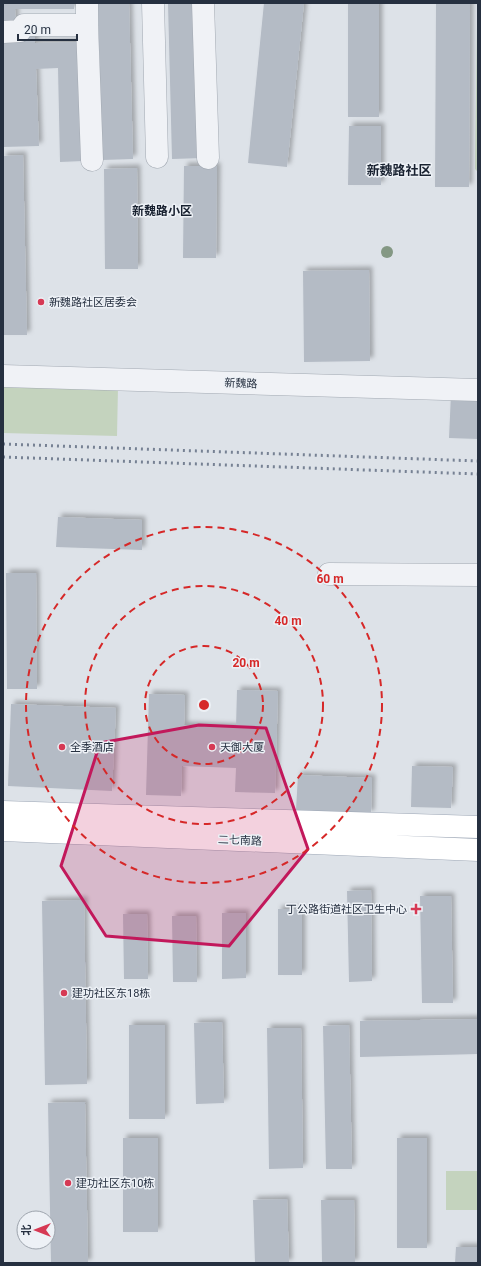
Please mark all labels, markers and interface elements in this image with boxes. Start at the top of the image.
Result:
scale bar [18,16,77,42]
text: 20 m [24,23,51,37]
district label: 新魏路社区 [366,163,432,178]
district label: 新魏路小区 [132,204,192,218]
place label: 新魏路社区居委会 [49,296,137,309]
marker: 新魏路社区居委会 [36,297,46,307]
street label: 新魏路 [224,376,258,391]
text: 60 m [316,572,344,586]
text: 40 m [274,614,302,628]
text: 20 m [232,656,260,670]
centre of rings [197,698,211,712]
place label: 全季酒店 [70,741,114,754]
place label: 天御大厦 [220,741,264,754]
marker: 全季酒店 [57,742,67,752]
marker: 天御大厦 [207,742,217,752]
street label: 二七南路 [218,833,262,848]
place label: 丁公路街道社区卫生中心 [286,903,407,916]
marker: 丁公路街道社区卫生中心 [410,903,422,915]
place label: 建功社区东18栋 [72,987,150,1000]
marker: 建功社区东18栋 [59,988,69,998]
place label: 建功社区东10栋 [76,1177,154,1190]
marker: 建功社区东10栋 [63,1178,73,1188]
north arrow [16,1210,56,1250]
text: 北 [20,1225,33,1236]

